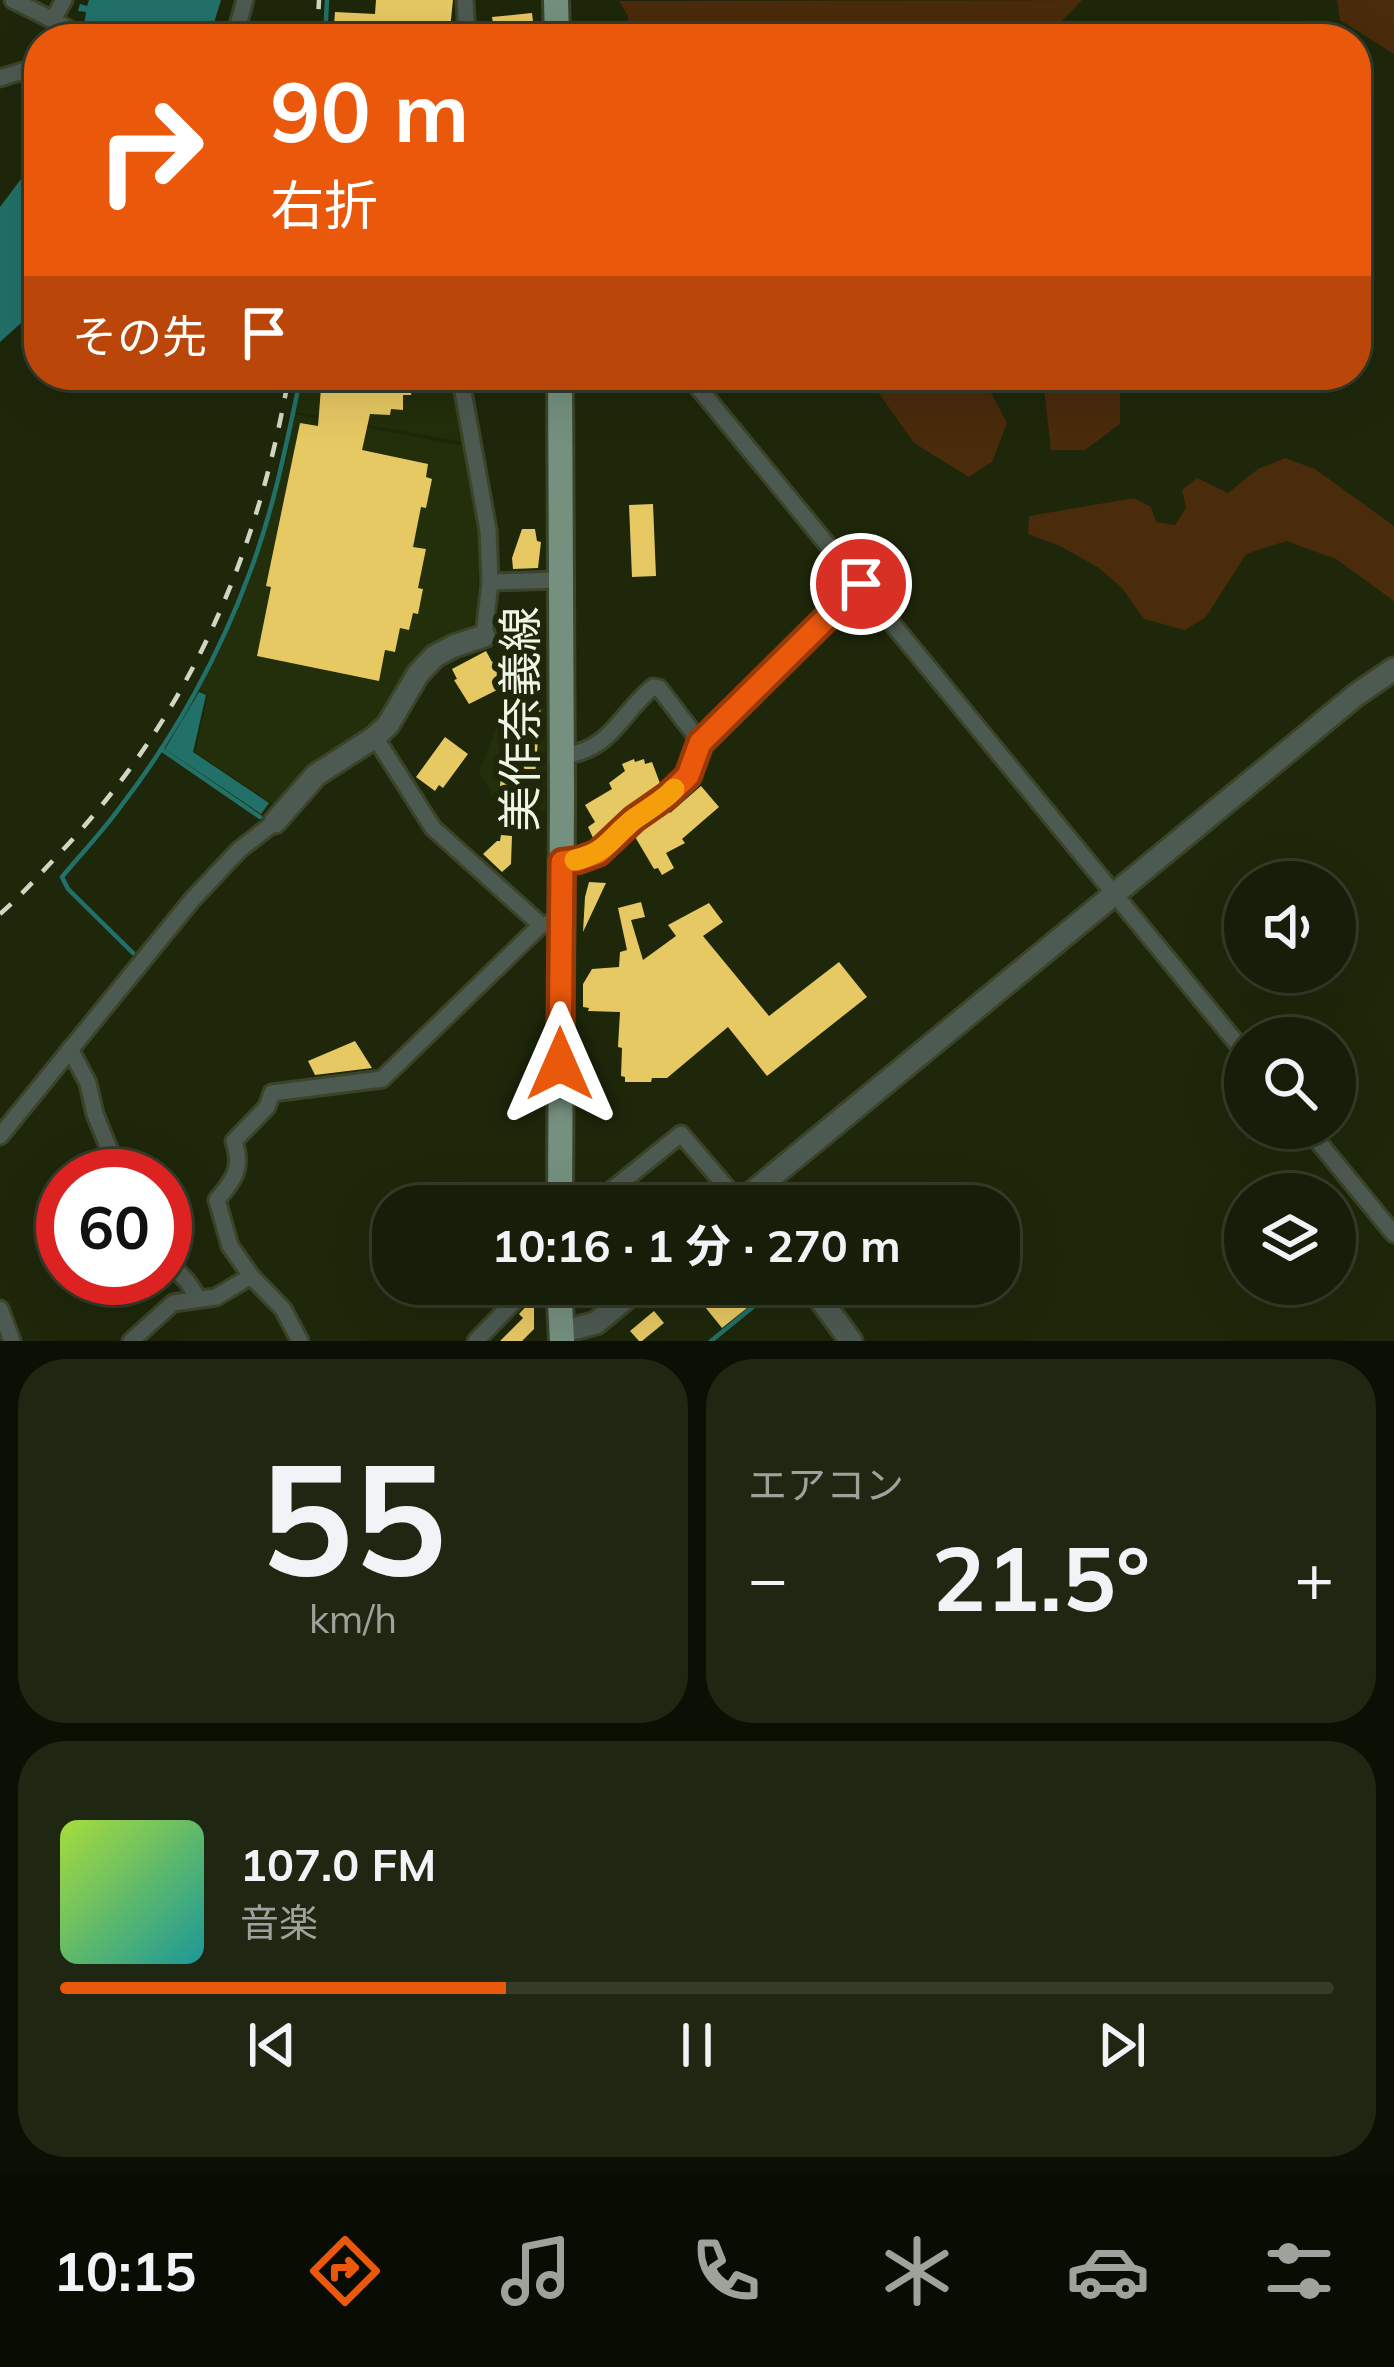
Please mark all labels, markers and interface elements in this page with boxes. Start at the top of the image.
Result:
text: 90 m [270,58,469,163]
icon: right [72,72,228,228]
text: 右折 [270,171,378,239]
icon: arrive [231,300,297,366]
text: その先 [72,308,207,364]
pin [810,533,912,635]
icon: arrive [828,551,894,617]
street label: 美作奈義線 [491,606,547,832]
map controls [1224,861,1356,1305]
button: sound [1224,861,1356,993]
position arrow [497,1001,623,1127]
button: search [1224,1017,1356,1149]
speed limit sign: 60 [36,1149,192,1305]
button: layers [1224,1173,1356,1305]
text: 10:16 · 1 分 · 270 m [491,1217,901,1273]
text: 55 [259,1418,447,1614]
text: エアコン [748,1460,904,1509]
text: 21.5° [932,1521,1150,1634]
text: − [748,1536,788,1619]
text: + [1294,1536,1334,1619]
text: km/h [309,1594,397,1643]
text: 107.0 FM [240,1836,436,1892]
text: 音楽 [240,1898,318,1947]
icon: previous [239,2012,305,2078]
icon: pause [664,2012,730,2078]
icon: next [1089,2012,1155,2078]
icon: directions [303,2229,387,2313]
icon: music [494,2229,578,2313]
icon: phone [684,2229,768,2313]
icon: climate [875,2229,959,2313]
icon: car [1066,2229,1150,2313]
icon: filters [1257,2229,1341,2313]
text: 10:15 [53,2237,196,2305]

